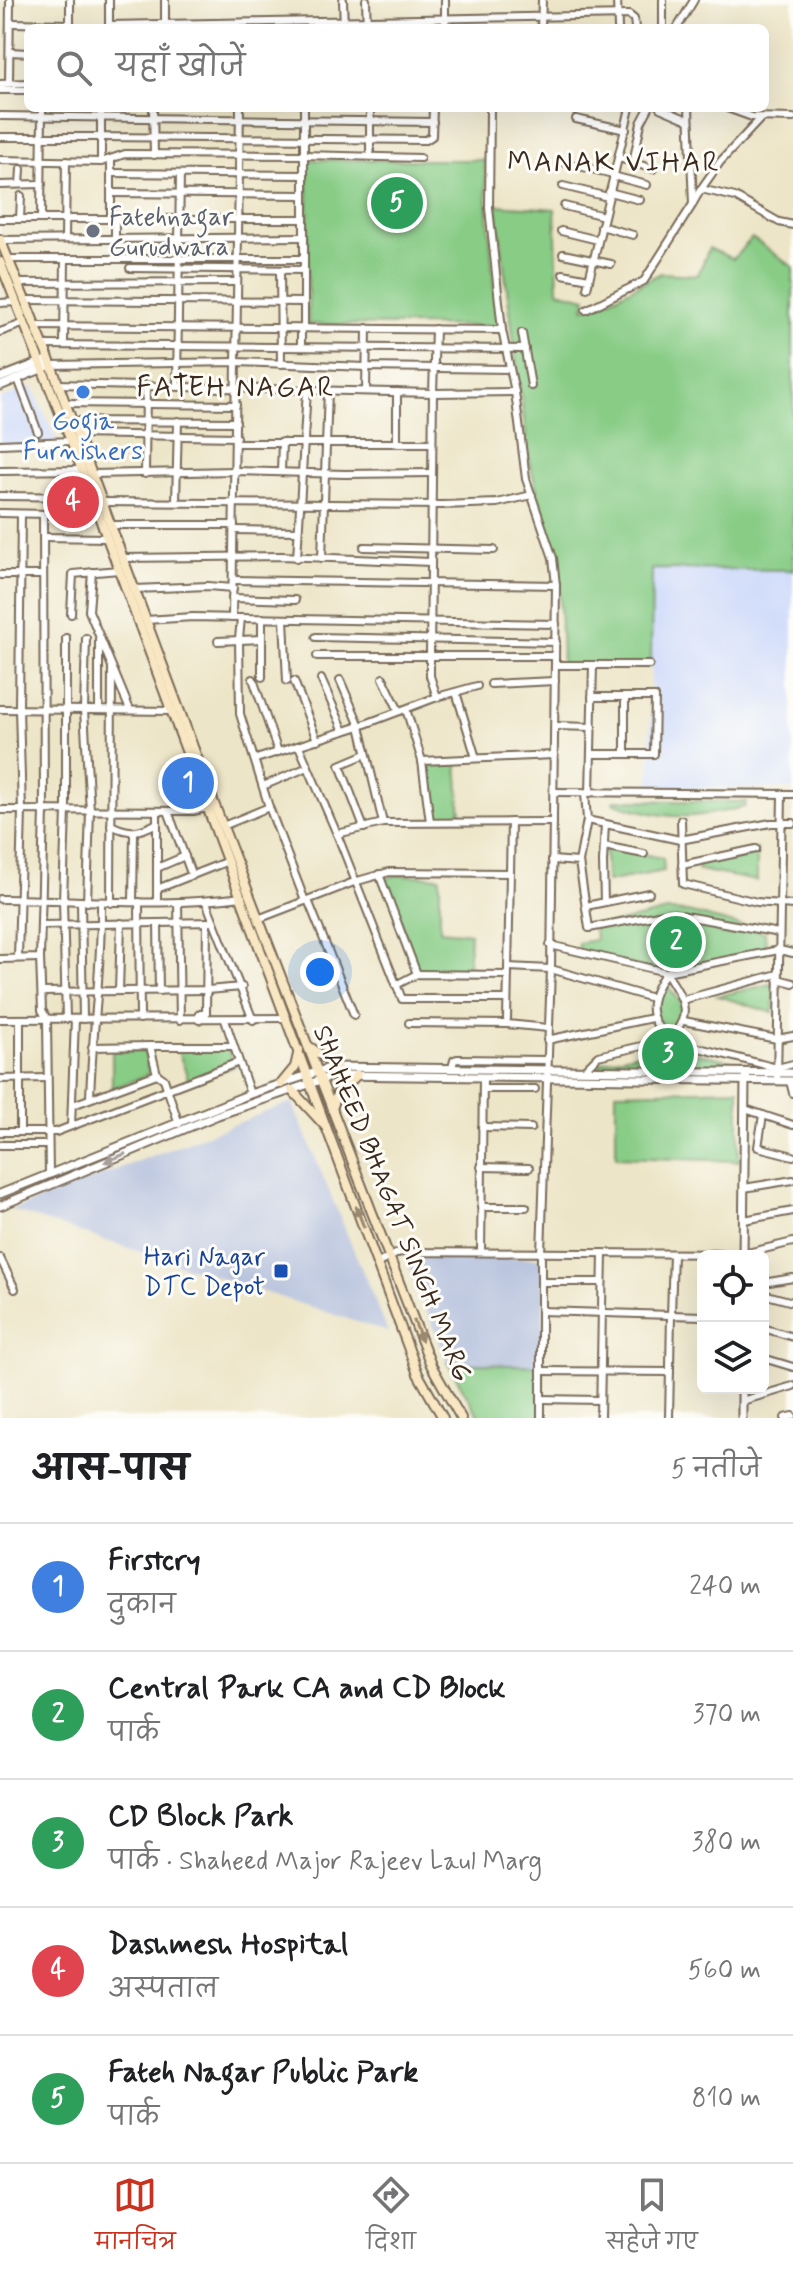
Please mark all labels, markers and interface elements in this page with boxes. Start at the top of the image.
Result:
search box [24,24,769,112]
icon: search [52,46,96,90]
text: यहाँ खोजें [116,48,245,87]
district label: MANAK VIHAR [507,145,721,182]
pin: 5 [371,173,423,233]
place label: Fatehnagar Gurudwara [109,201,235,265]
marker: Fatehnagar Gurudwara [84,222,102,240]
district label: FATEH NAGAR [137,370,335,407]
marker: Gogia Furnishers [74,383,92,401]
place label: Gogia Furnishers [23,405,143,469]
pin: 4 [47,472,99,532]
pin: 1 [162,753,214,813]
pin: 2 [650,912,702,972]
your location [300,952,340,992]
street label: SHAHEED BHAGAT SINGH MARG [304,1021,478,1387]
pin: 3 [642,1024,694,1084]
one-way arrow [103,1152,127,1165]
one-way arrow [353,1205,366,1229]
place label: Hari Nagar DTC Depot [144,1241,265,1305]
map controls [697,1250,769,1394]
button: locate [697,1250,769,1322]
marker: Hari Nagar DTC Depot [272,1262,290,1280]
one-way arrow [412,1319,425,1343]
button: layers [697,1322,769,1394]
text: आस-पास [32,1447,189,1492]
text: 5 नतीजे [671,1453,761,1487]
text: Firstcry [108,1541,201,1580]
text: 1 [52,1570,64,1604]
text: 240 m [689,1570,761,1604]
text: दुकान [108,1589,176,1623]
text: Central Park CA and CD Block [108,1669,505,1708]
text: 2 [52,1698,64,1732]
text: 370 m [693,1698,761,1732]
text: पार्क [108,1717,159,1751]
text: CD Block Park [108,1797,293,1836]
text: 3 [52,1826,64,1860]
text: 380 m [692,1826,761,1860]
text: पार्क · Shaheed Major Rajeev Laul Marg [108,1845,542,1879]
text: Dashmesh Hospital [108,1925,348,1964]
text: 4 [50,1954,66,1988]
text: 560 m [688,1954,761,1988]
text: अस्पताल [108,1973,218,2007]
text: Fateh Nagar Public Park [108,2053,418,2092]
text: 5 [50,2082,66,2116]
text: 810 m [692,2082,761,2116]
text: पार्क [108,2101,159,2135]
tab: मानचित्र [95,2173,176,2266]
tab: दिशा [366,2173,416,2266]
tab: सहेजे गए [606,2173,698,2266]

